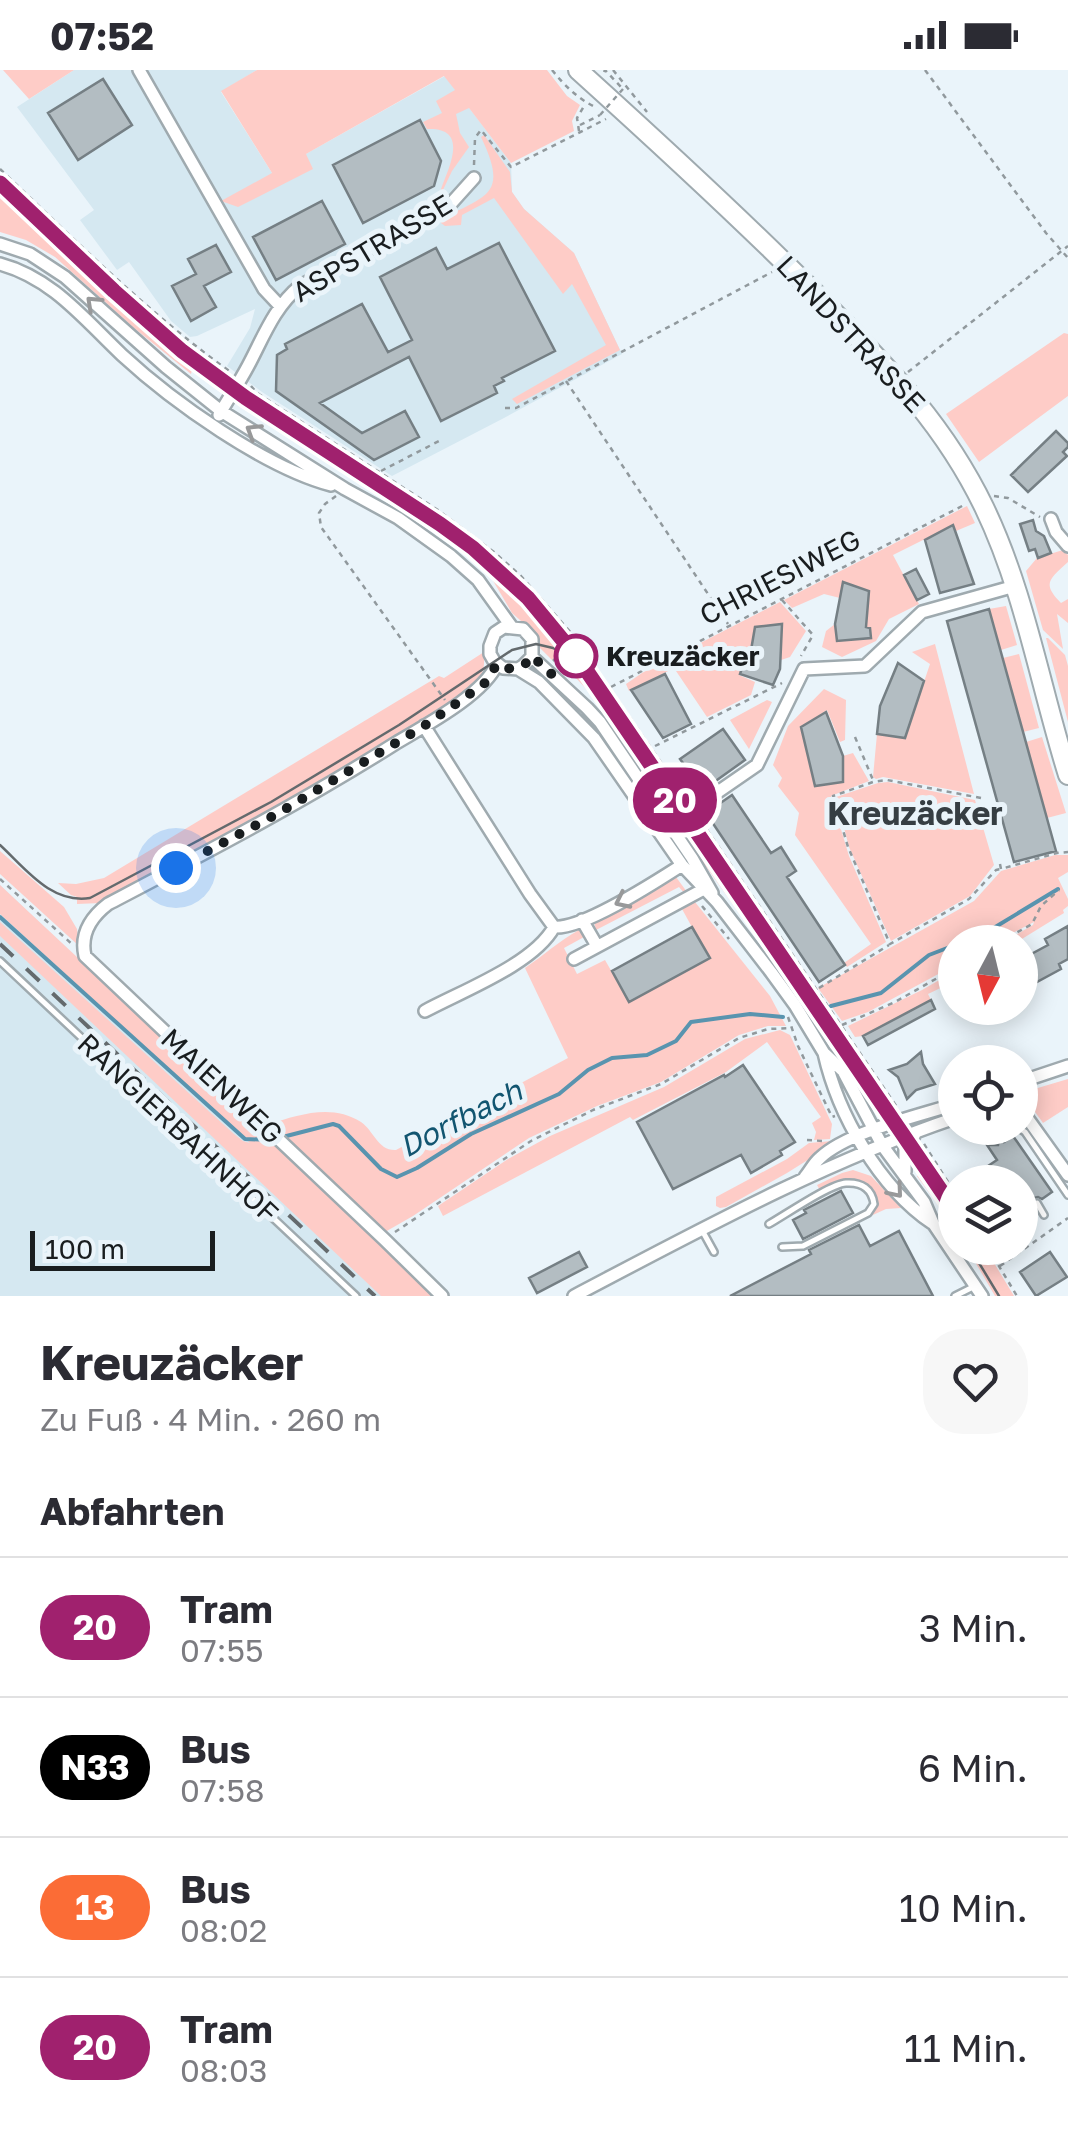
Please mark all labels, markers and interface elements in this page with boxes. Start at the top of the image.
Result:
text: 07:52 [50,13,154,58]
street label: ASPSTRASSE [286,187,457,308]
street label: LANDSTRASSE [770,249,932,419]
one-way arrow [86,297,104,315]
one-way arrow [246,424,264,443]
street label: CHRIESIWEG [694,522,865,631]
marker: Kreuzäcker [555,635,597,677]
place label: Kreuzäcker [606,639,760,672]
line badge: 20 [630,768,720,832]
text: 20 [653,779,697,821]
district label: Kreuzäcker [827,794,1003,832]
your location [151,843,201,893]
one-way arrow [614,888,632,908]
north arrow [938,925,1038,1025]
map controls [938,925,1038,1265]
street label: MAIENWEG [155,1021,290,1150]
street label: RANGIERBAHNHOF [71,1026,285,1229]
button: locate [938,1045,1038,1145]
water label: Dorfbach [393,1071,529,1164]
button: layers [938,1165,1038,1265]
one-way arrow [884,1180,902,1198]
scale bar [30,1226,215,1270]
text: 100 m [45,1232,125,1265]
button: heart [923,1329,1028,1434]
text: Kreuzäcker [40,1333,304,1391]
text: Zu Fuß · 4 Min. · 260 m [40,1400,381,1438]
text: Abfahrten [40,1488,224,1533]
text: Tram [180,1586,273,1631]
text: 3 Min. [919,1605,1028,1650]
text: 20 [73,1606,117,1648]
text: 07:55 [180,1631,264,1669]
text: Bus [180,1726,251,1771]
text: 6 Min. [918,1745,1028,1790]
text: N33 [60,1746,130,1788]
text: 07:58 [180,1771,264,1809]
text: Bus [180,1866,251,1911]
text: 10 Min. [899,1885,1028,1930]
text: 13 [75,1886,115,1928]
text: 08:02 [180,1911,267,1949]
text: Tram [180,2006,273,2051]
text: 11 Min. [904,2025,1028,2070]
text: 20 [73,2026,117,2068]
text: 08:03 [180,2051,268,2089]

